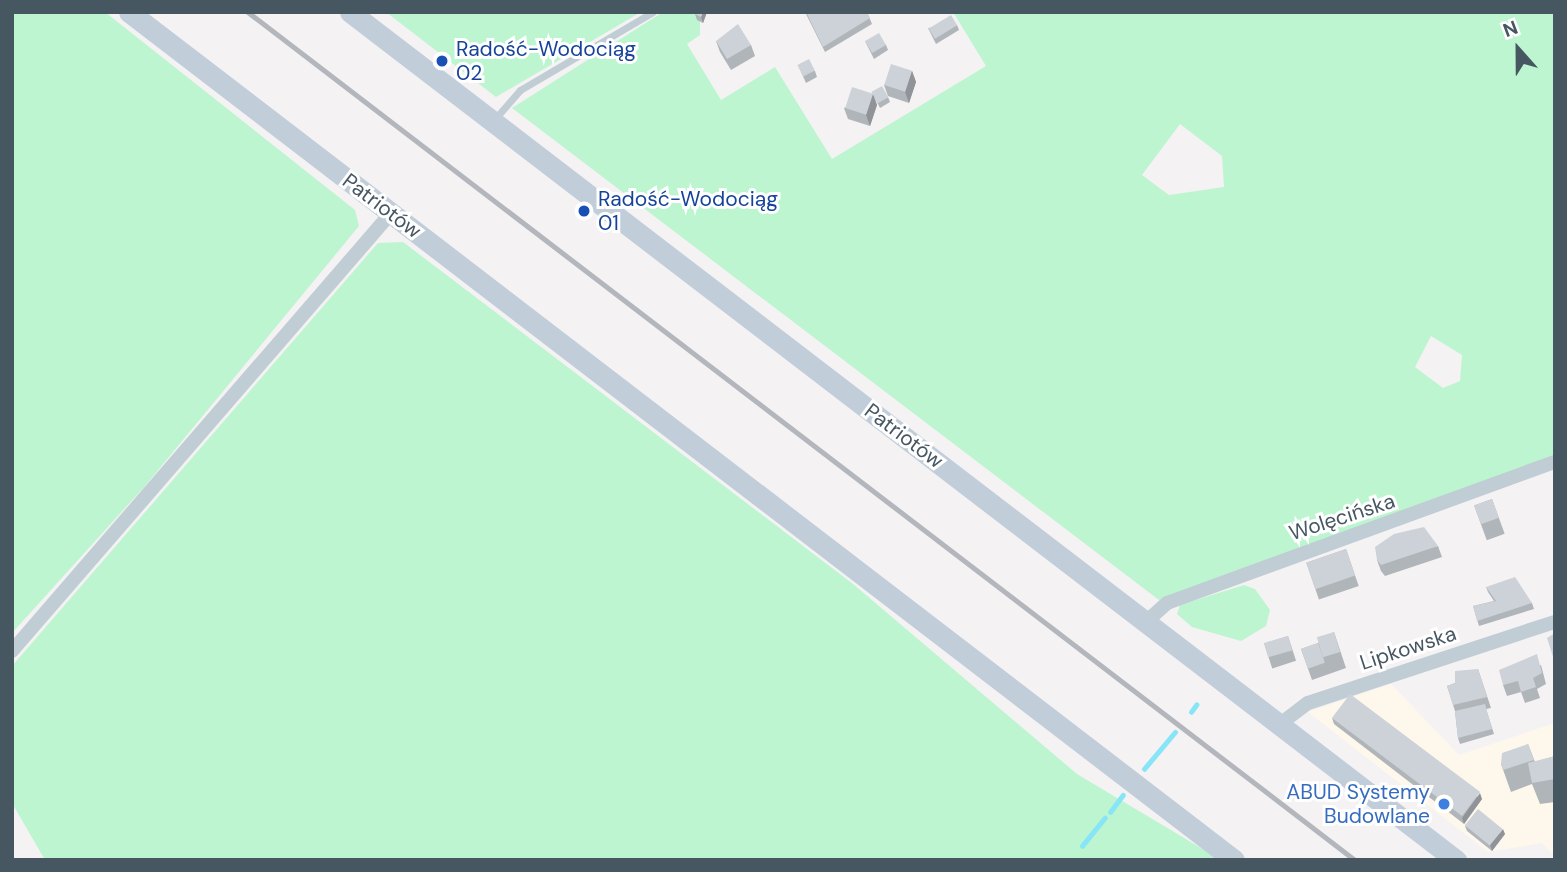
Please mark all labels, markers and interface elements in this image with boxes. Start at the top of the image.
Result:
north arrow [1483,14,1553,84]
text: N [1499,15,1521,43]
place label: Radość-Wodociąg 02 [456,36,636,86]
marker: Radość-Wodociąg 02 [434,53,450,69]
street label: Patriotów [338,168,426,244]
place label: Radość-Wodociąg 01 [598,186,778,236]
marker: Radość-Wodociąg 01 [576,203,592,219]
street label: Patriotów [860,398,948,474]
street label: Wolęcińska [1286,488,1398,546]
street label: Lipkowska [1357,621,1459,675]
place label: ABUD Systemy Budowlane [1286,779,1430,829]
marker: ABUD Systemy Budowlane [1436,796,1452,812]

